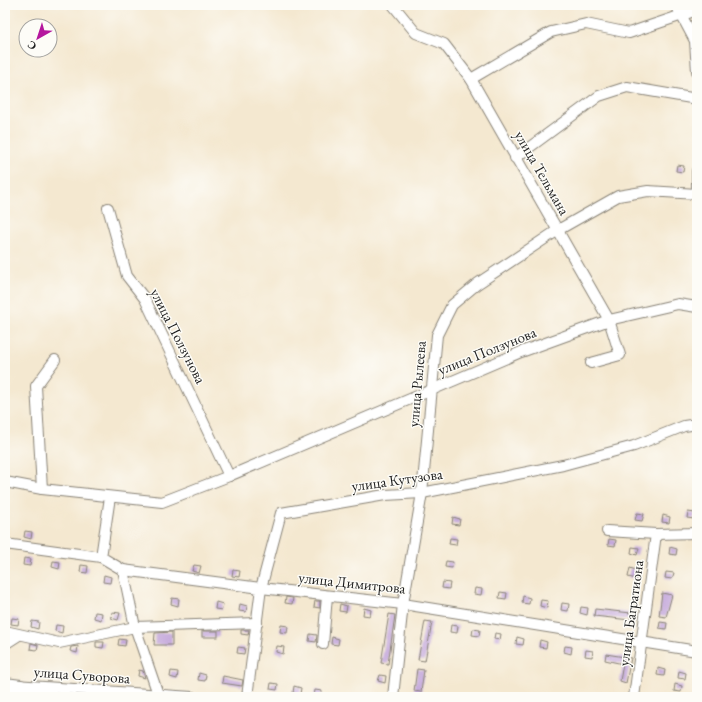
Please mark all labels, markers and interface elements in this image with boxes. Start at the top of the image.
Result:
north arrow [18,18,58,58]
text: С [24,38,39,54]
street label: улица Тельмана [511,127,574,219]
street label: улица Ползунова [146,285,211,387]
street label: улица Ползунова [435,322,539,379]
street label: улица Рылеева [403,340,430,428]
street label: улица Кутузова [350,464,444,495]
street label: улица Багратиона [614,559,647,667]
street label: улица Димитрова [298,567,407,598]
street label: улица Суворова [33,662,131,687]

